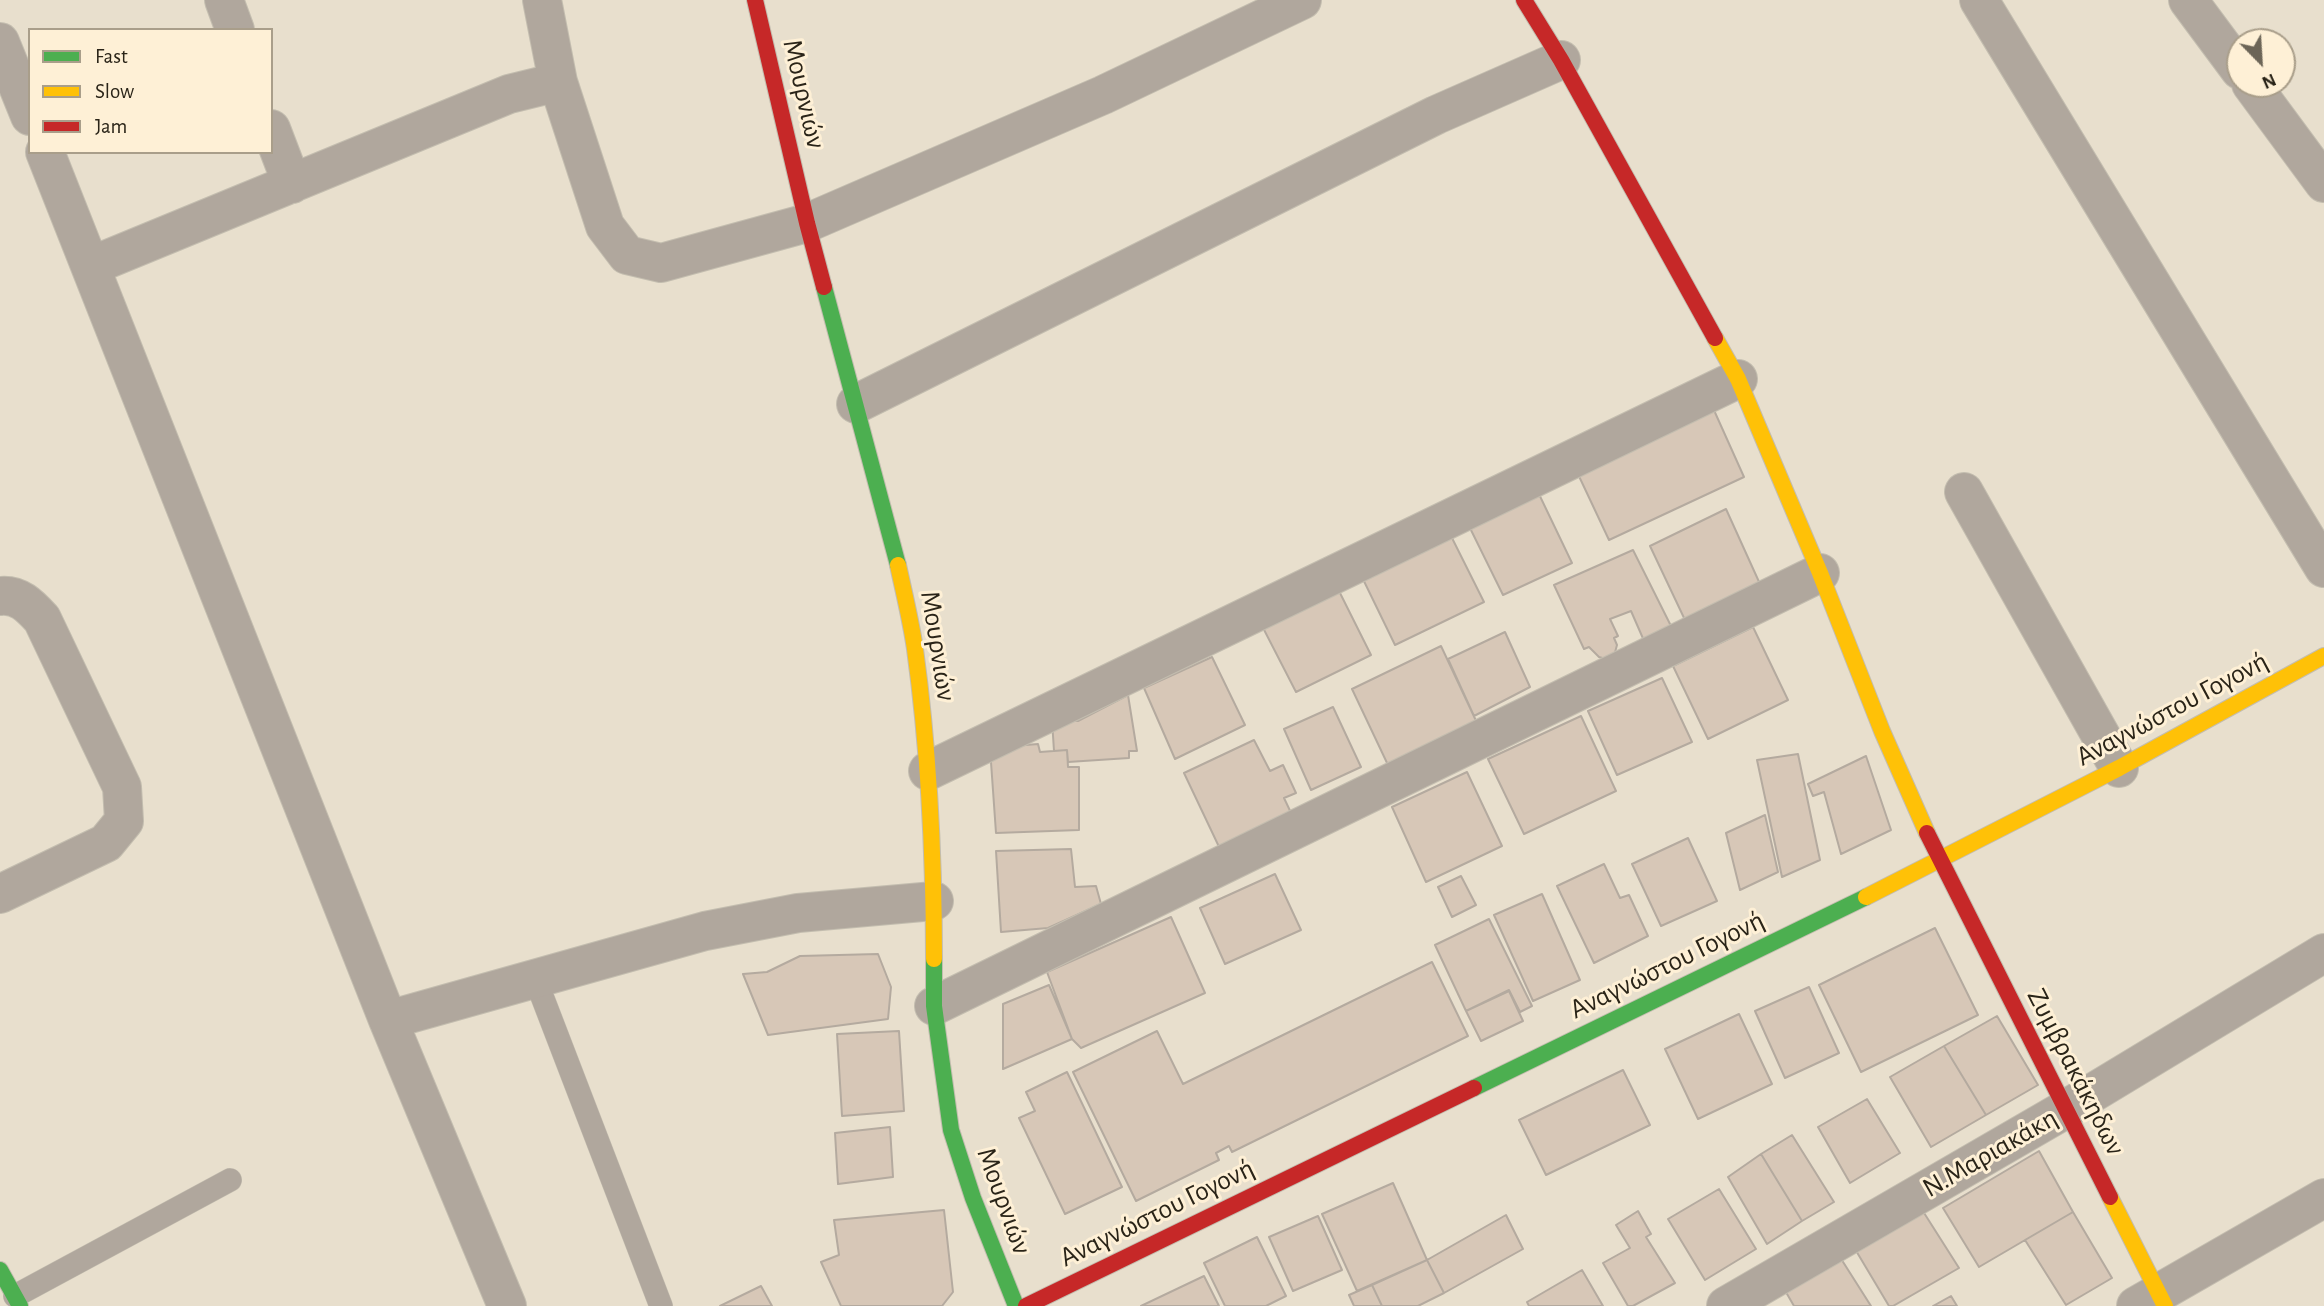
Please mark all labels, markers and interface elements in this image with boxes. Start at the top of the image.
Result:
legend [28,28,273,154]
north arrow [2226,28,2296,98]
street label: Μουρνιών [775,36,833,152]
text: Fast [95,46,128,67]
text: N [2259,69,2279,92]
text: Slow [95,81,134,102]
text: Jam [95,116,127,137]
street label: Μουρνιών [913,589,963,703]
street label: Αναγνώστου Γογονή [2070,644,2274,774]
street label: Αναγνώστου Γογονή [1564,903,1770,1027]
street label: Ζυμβρακάκηδων [2020,983,2132,1161]
street label: Ν.Μαριακάκη [1917,1101,2063,1205]
street label: Μουρνιών [969,1143,1039,1259]
street label: Αναγνώστου Γογονή [1054,1151,1260,1275]

